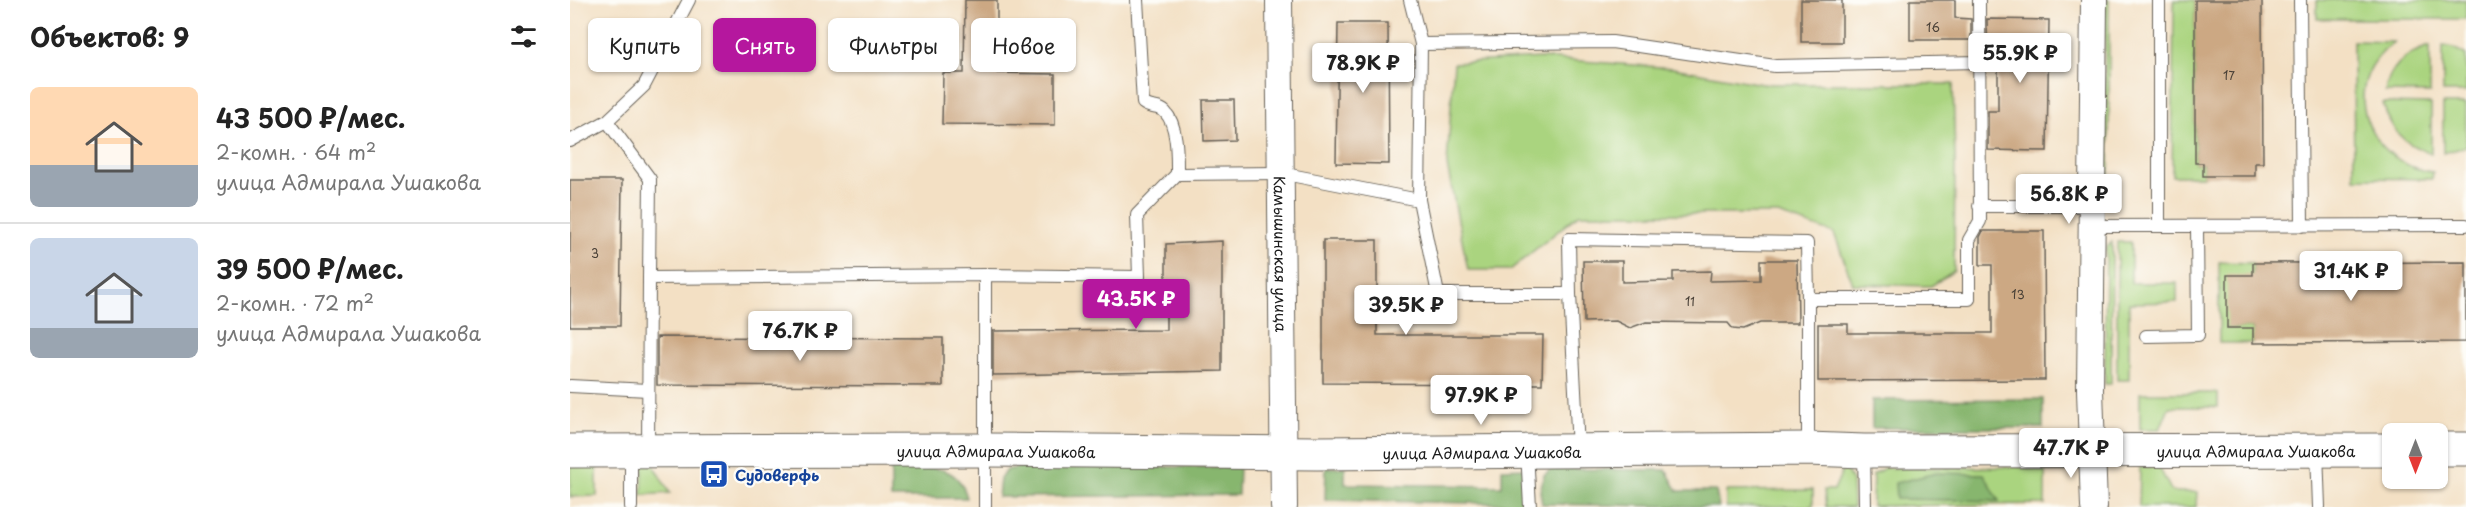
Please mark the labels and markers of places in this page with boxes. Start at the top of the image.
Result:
pin: 55.9K ₽ [1965,33,2075,84]
pin: 78.9K ₽ [1308,43,1418,94]
pin: 56.8K ₽ [2014,174,2124,225]
pin: 31.4K ₽ [2296,251,2406,302]
pin: 43.5K ₽ [1081,279,1191,330]
pin: 39.5K ₽ [1351,285,1461,336]
pin: 76.7K ₽ [745,311,855,362]
pin: 97.9K ₽ [1426,375,1536,426]
pin: 47.7K ₽ [2016,428,2126,479]
bus stop icon: Судоверфь [698,458,730,490]
place label: Судоверфь [735,463,819,486]

